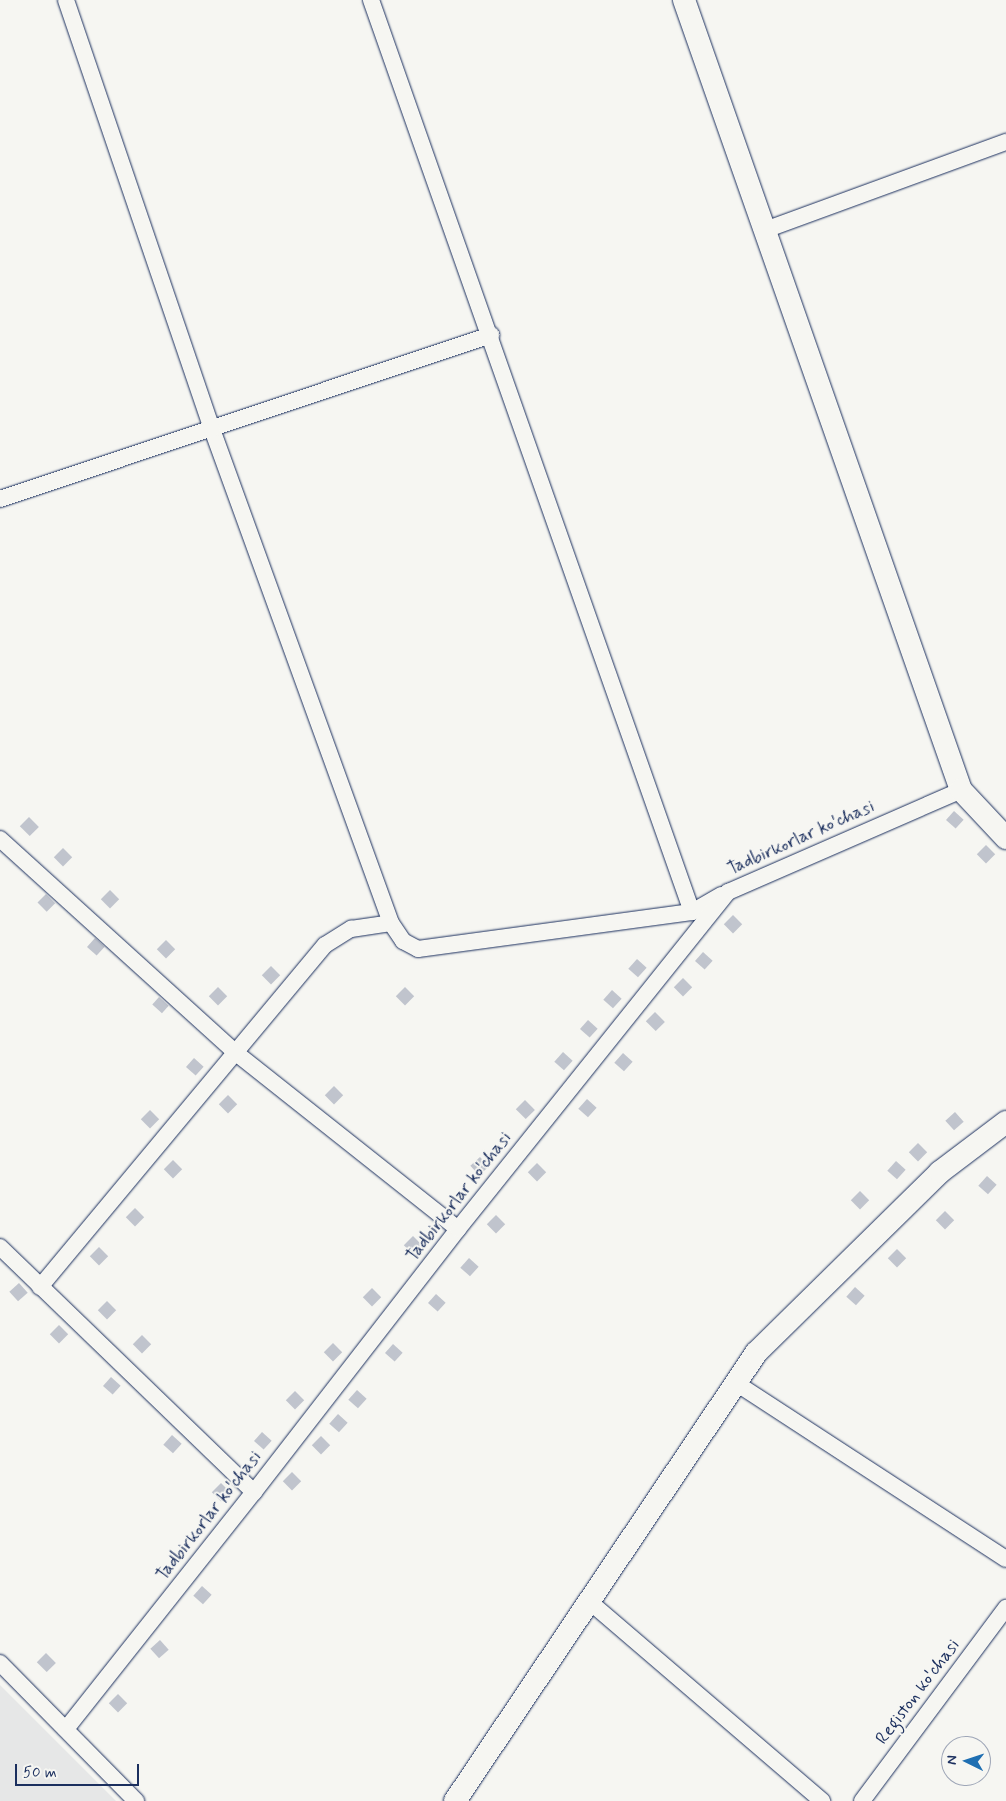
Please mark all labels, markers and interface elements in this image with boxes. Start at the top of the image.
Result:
street label: Tadbirkorlar ko'chasi [724,796,878,880]
street label: Tadbirkorlar ko'chasi [402,1128,516,1266]
street label: Tadbirkorlar ko'chasi [152,1447,266,1585]
street label: Registon ko'chasi [872,1635,964,1749]
north arrow [941,1736,991,1786]
scale bar [18,1754,141,1786]
text: N [943,1755,961,1765]
text: 50 m [23,1763,57,1783]

